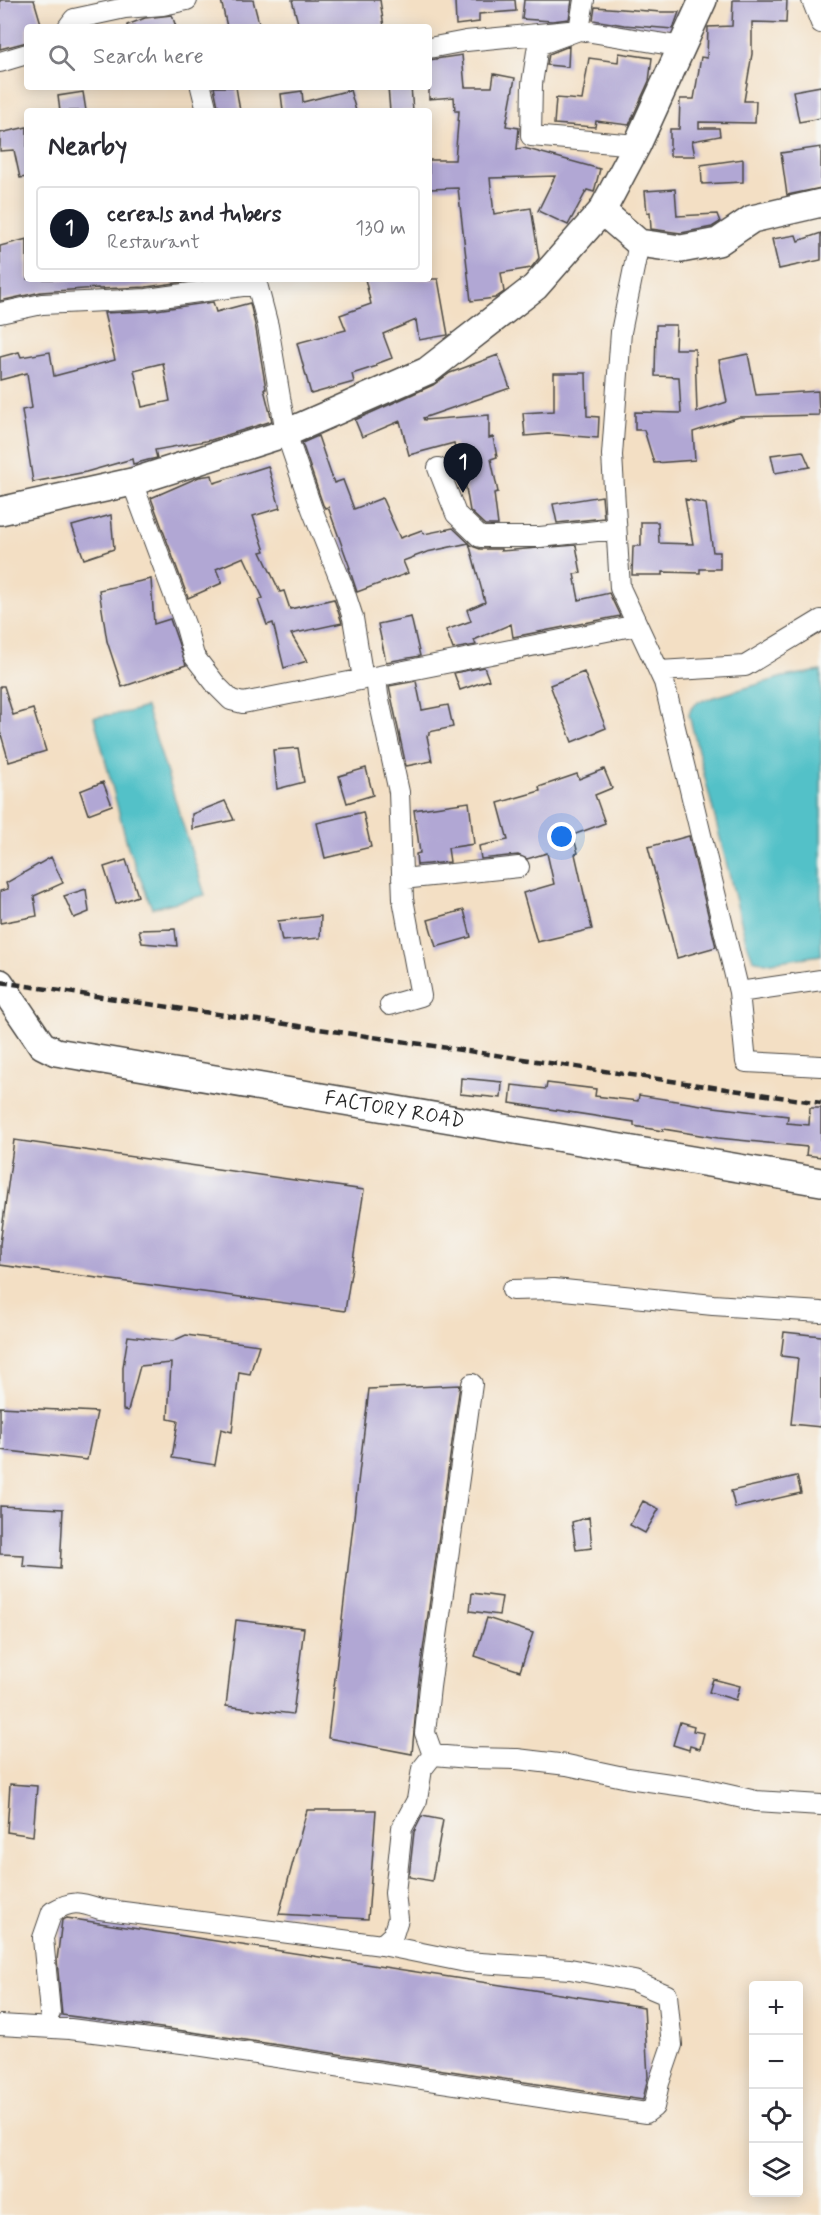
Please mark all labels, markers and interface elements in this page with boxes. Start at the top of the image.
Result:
search box [24,24,432,90]
icon: search [45,41,78,74]
text: Search here [93,43,204,71]
text: Nearby [48,130,127,164]
text: cereals and tubers [107,201,282,229]
text: 1 [65,215,74,242]
text: 130 m [355,215,406,242]
text: Restaurant [107,229,200,256]
pin: 1 [444,444,482,493]
your location [547,822,576,851]
street label: FACTORY ROAD [323,1084,466,1135]
map controls [749,1981,803,2197]
button: + [749,1981,803,2035]
button: − [749,2035,803,2089]
button: locate [749,2089,803,2143]
button: layers [749,2143,803,2197]

